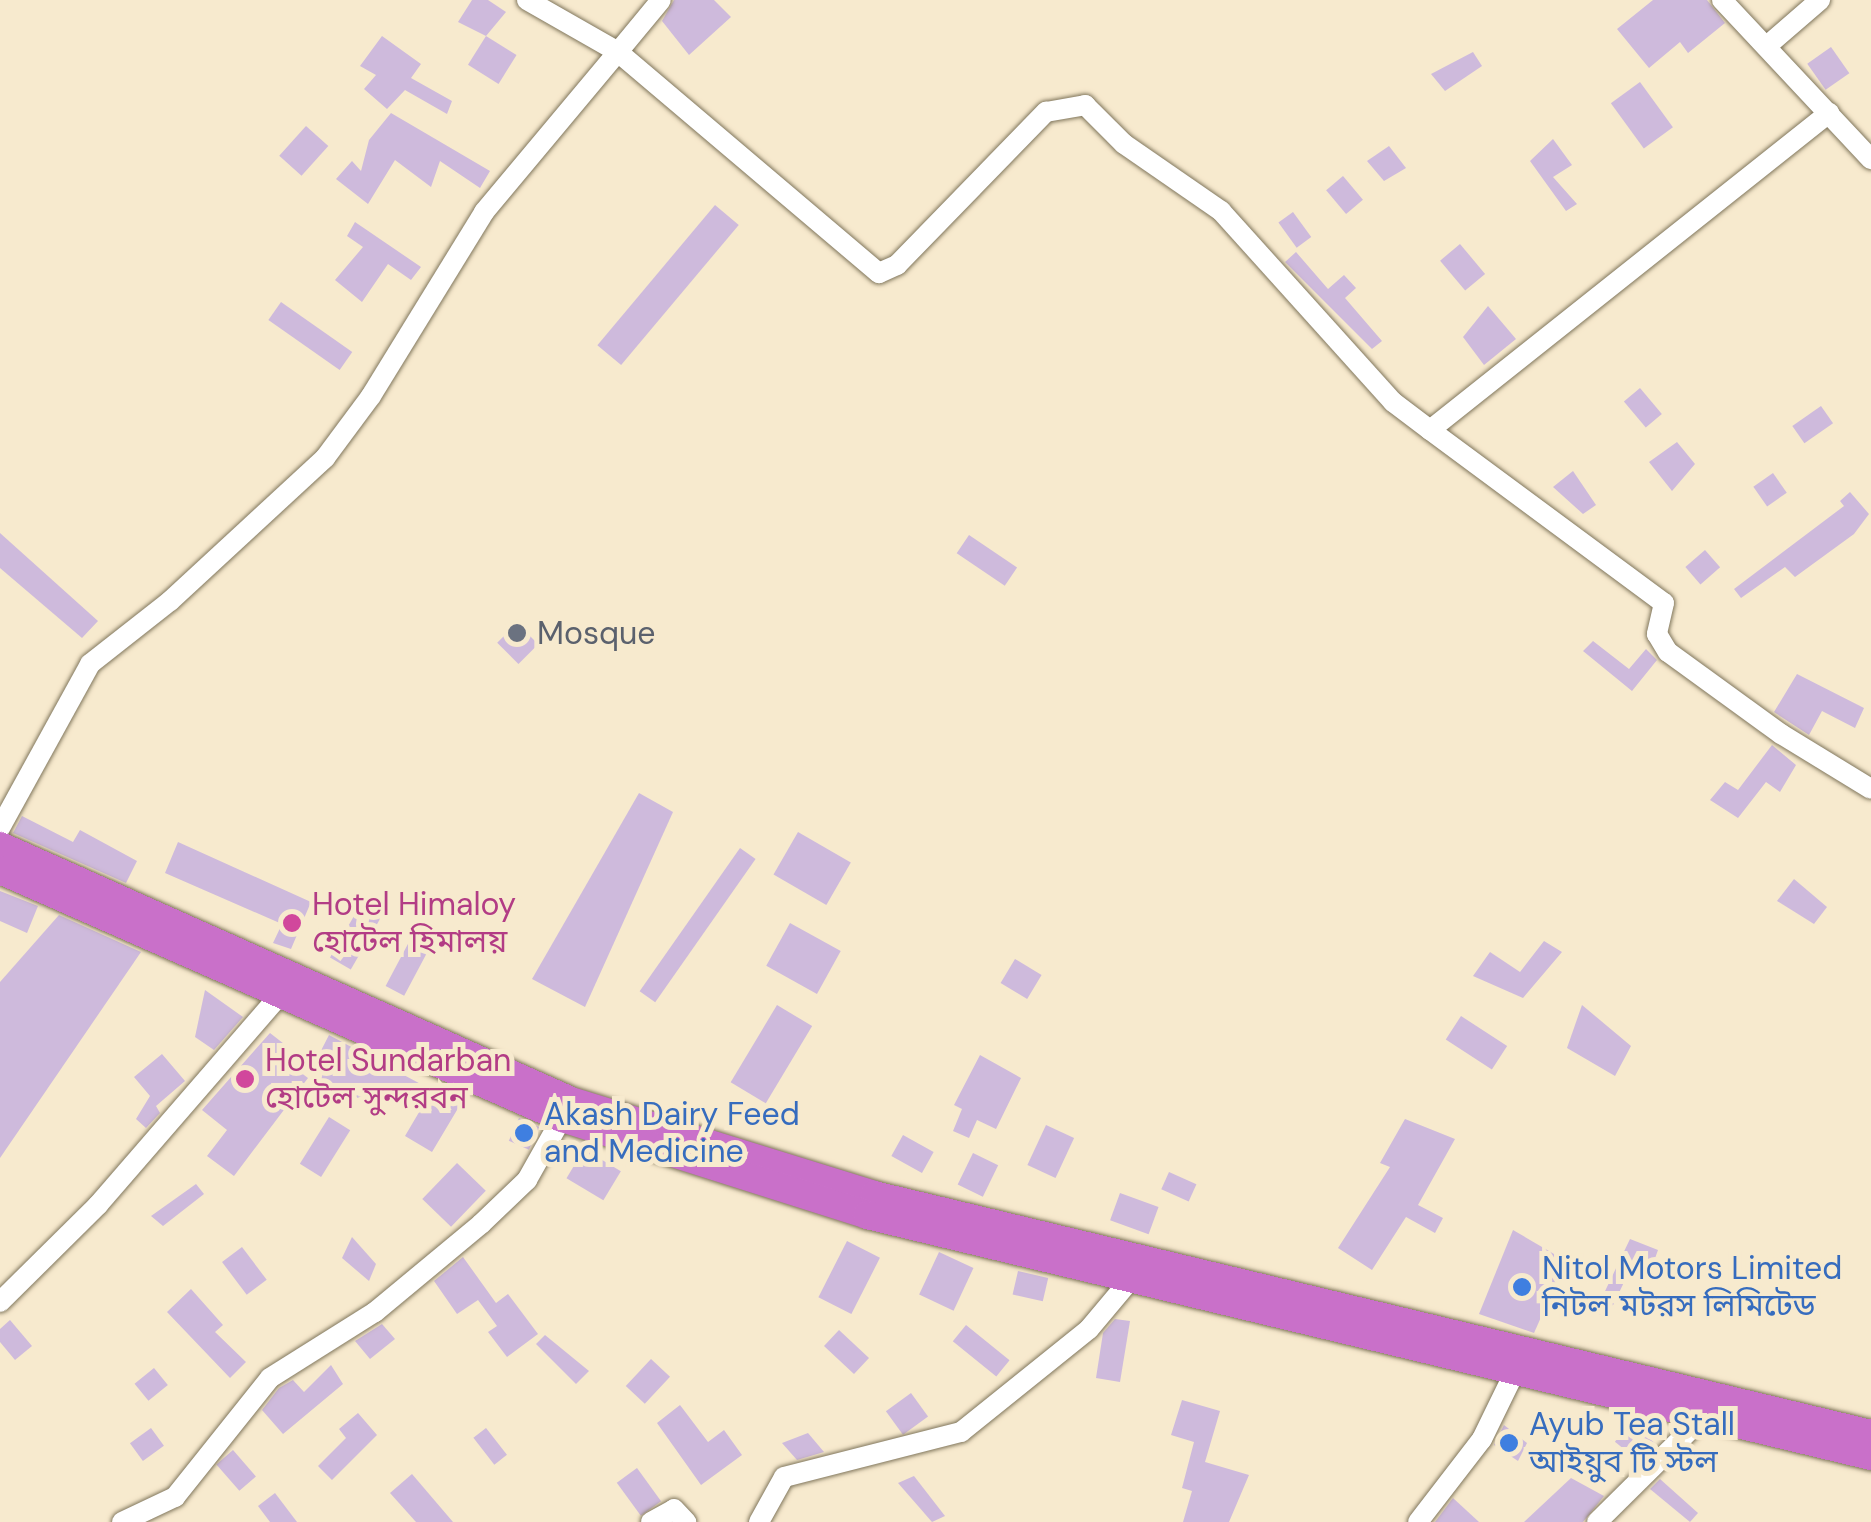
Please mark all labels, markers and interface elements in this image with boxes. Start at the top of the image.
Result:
place label: Mosque [537,614,656,652]
marker: Mosque [506,622,528,644]
place label: Hotel Himaloy হোটেল হিমালয় [312,886,516,961]
marker: Hotel Himaloy হোটেল হিমালয় [281,912,303,934]
place label: Hotel Sundarban হোটেল সুন্দরবন [265,1042,511,1117]
marker: Hotel Sundarban হোটেল সুন্দরবন [234,1068,256,1090]
place label: Akash Dairy Feed and Medicine [544,1096,800,1171]
marker: Akash Dairy Feed and Medicine [513,1122,535,1144]
place label: Nitol Motors Limited নিটল মটরস লিমিটেড [1542,1250,1842,1325]
marker: Nitol Motors Limited নিটল মটরস লিমিটেড [1511,1276,1533,1298]
place label: Ayub Tea Stall আইয়ুব টি স্টল [1529,1406,1735,1481]
marker: Ayub Tea Stall আইয়ুব টি স্টল [1498,1432,1520,1454]

